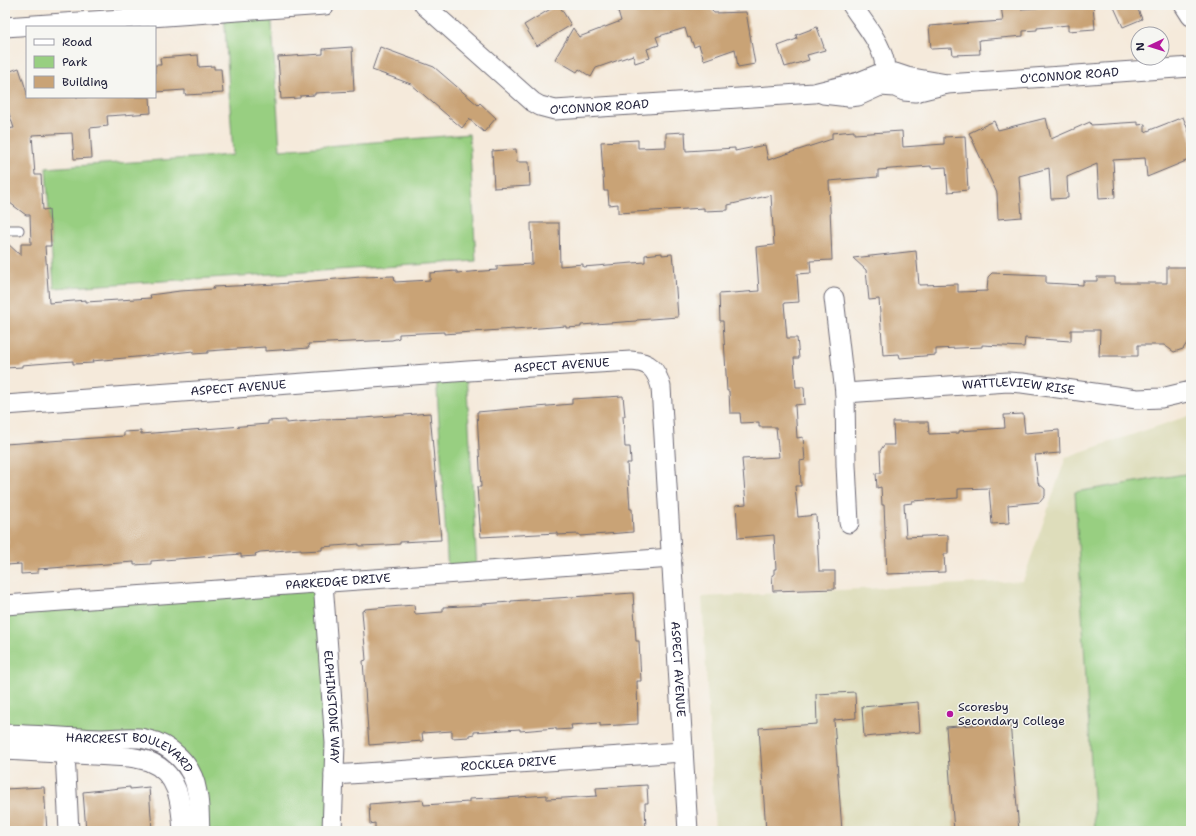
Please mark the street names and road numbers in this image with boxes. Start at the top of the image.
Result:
street label: O'CONNOR ROAD [1019,64,1119,87]
street label: O'CONNOR ROAD [548,96,649,119]
street label: ASPECT AVENUE [513,354,610,376]
street label: WATTLEVIEW RISE [962,374,1076,398]
street label: ASPECT AVENUE [190,376,287,399]
street label: PARKEDGE DRIVE [285,570,391,593]
street label: ASPECT AVENUE [667,621,689,718]
street label: ELPHINSTONE WAY [320,650,343,764]
street label: HARCREST BOULEVARD [65,729,197,776]
street label: ROCKLEA DRIVE [460,752,557,775]

